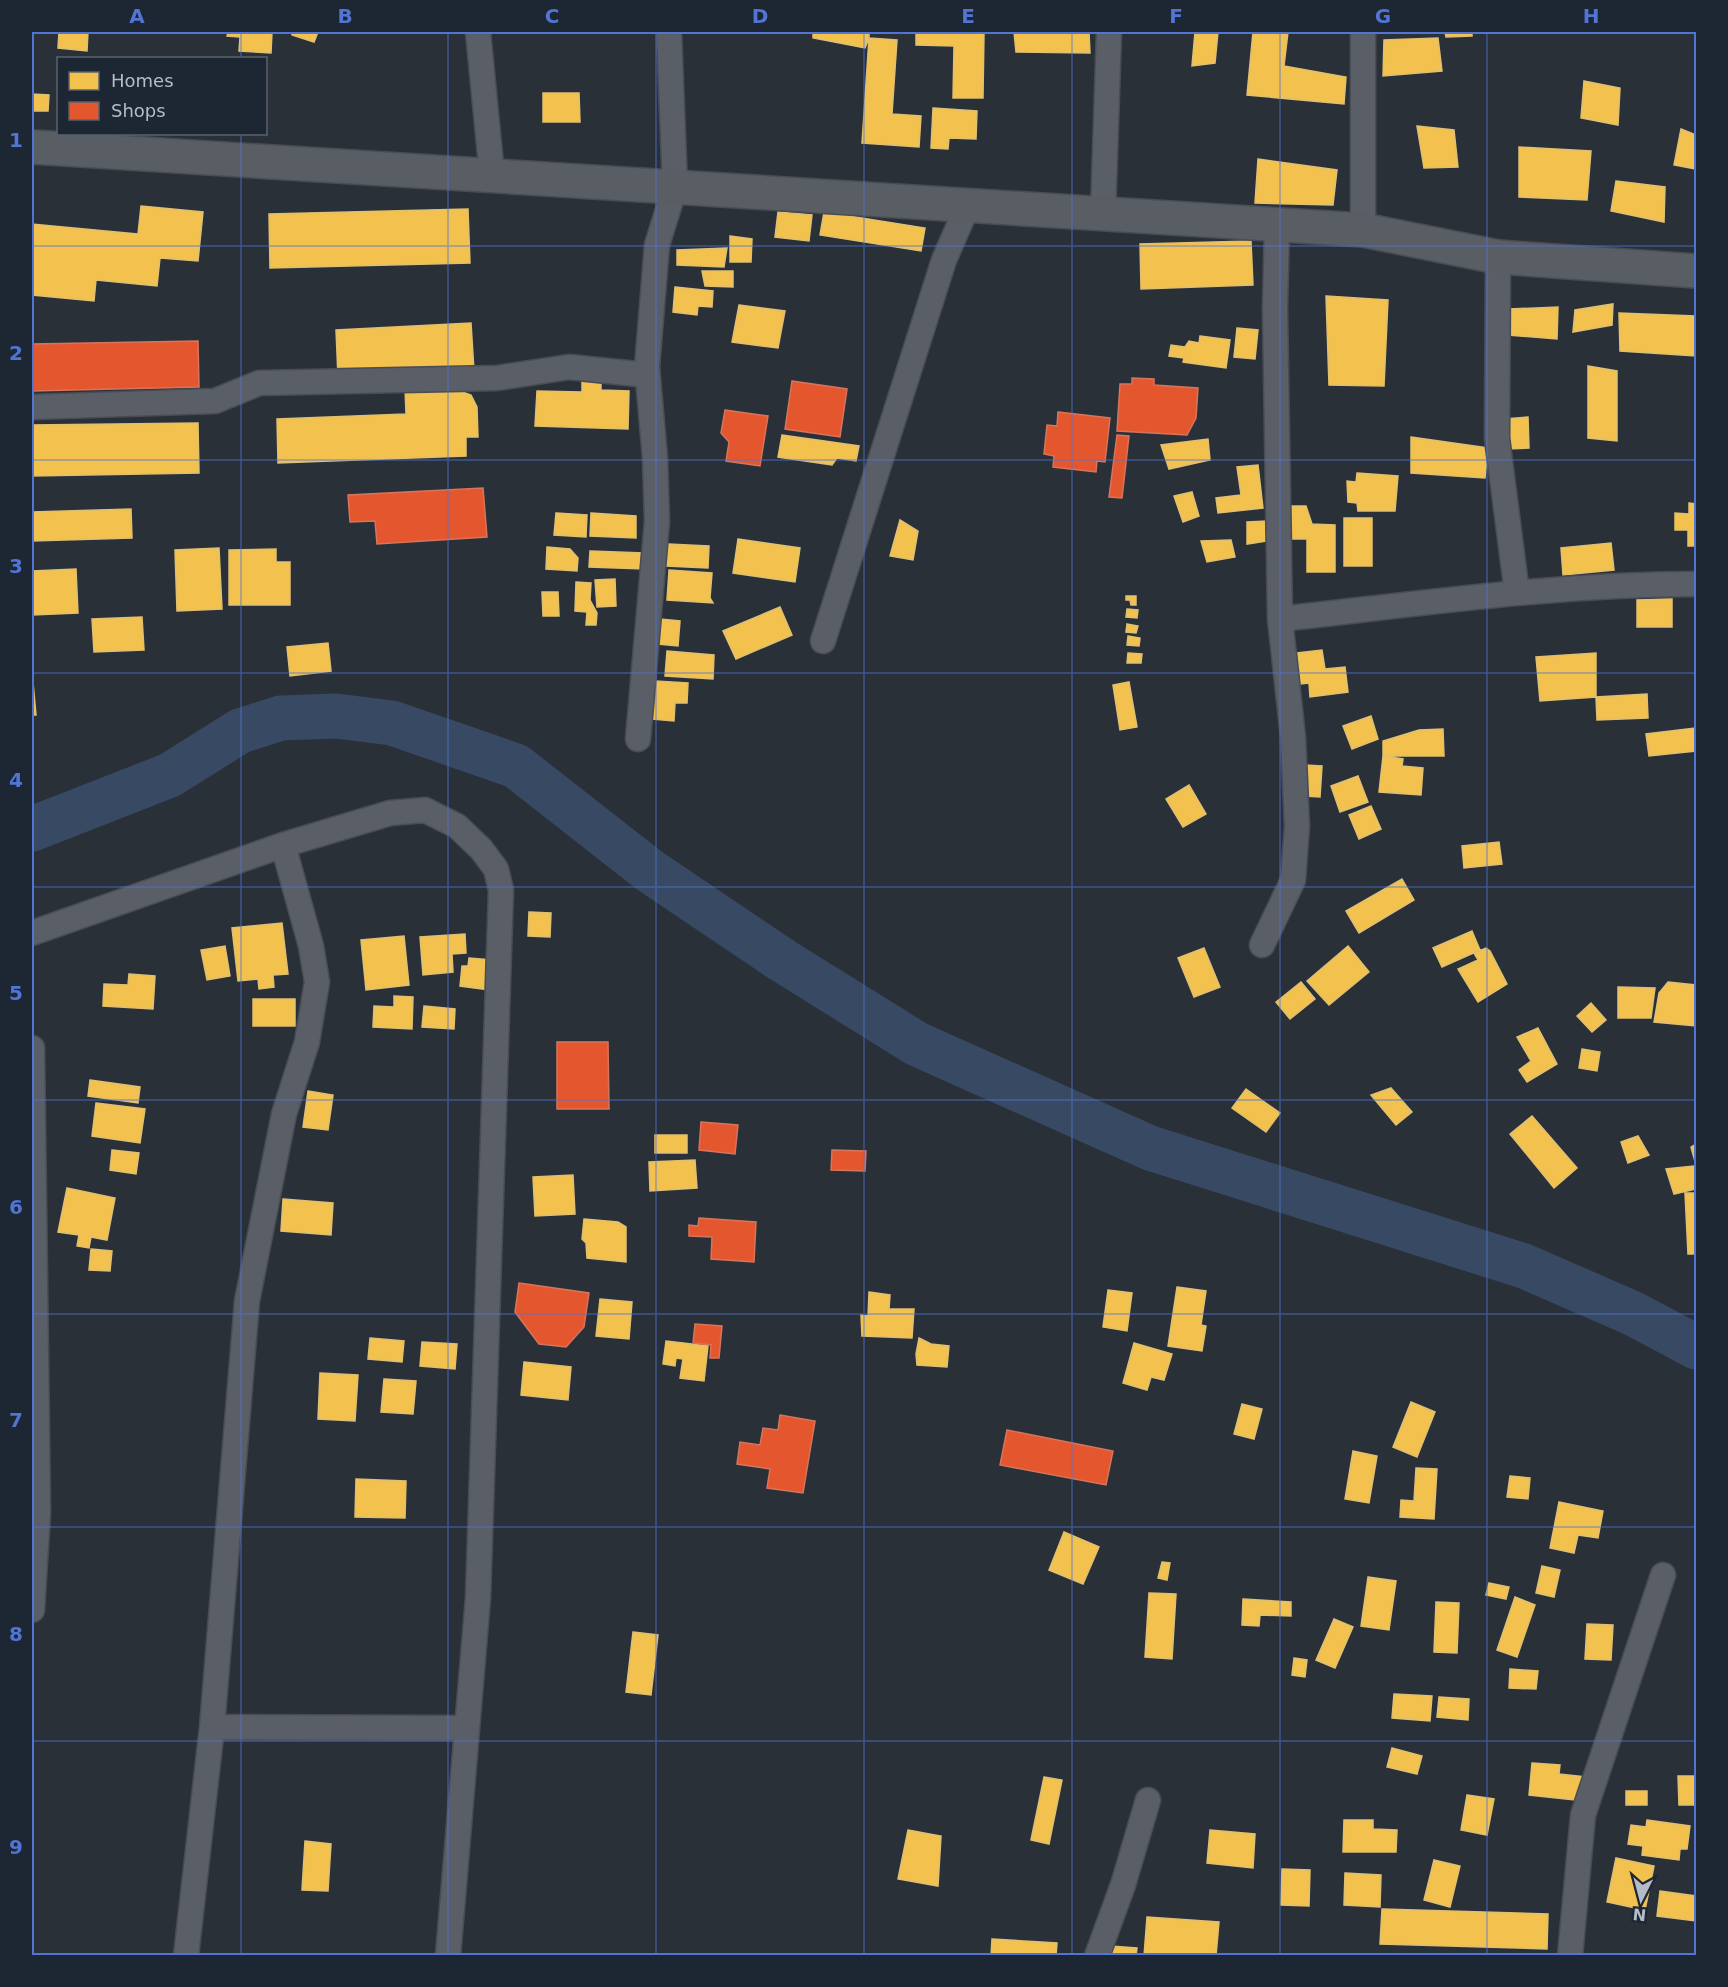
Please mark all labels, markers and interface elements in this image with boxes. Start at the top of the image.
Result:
text: A [129,4,145,28]
text: B [337,4,353,28]
text: C [545,4,559,28]
text: D [752,4,768,28]
text: E [961,4,975,28]
text: F [1169,4,1183,28]
text: G [1375,4,1391,28]
text: H [1583,4,1599,28]
legend [57,57,267,135]
text: Homes [111,70,174,91]
text: Shops [111,100,166,121]
text: 1 [9,128,23,152]
text: 2 [9,341,23,365]
text: 3 [9,554,23,578]
text: 4 [9,768,23,792]
text: 5 [9,981,23,1005]
text: 6 [9,1195,23,1219]
text: 7 [9,1408,23,1432]
text: 8 [9,1622,23,1646]
text: 9 [9,1835,23,1859]
north arrow [1611,1870,1671,1930]
text: N [1632,1904,1647,1925]

